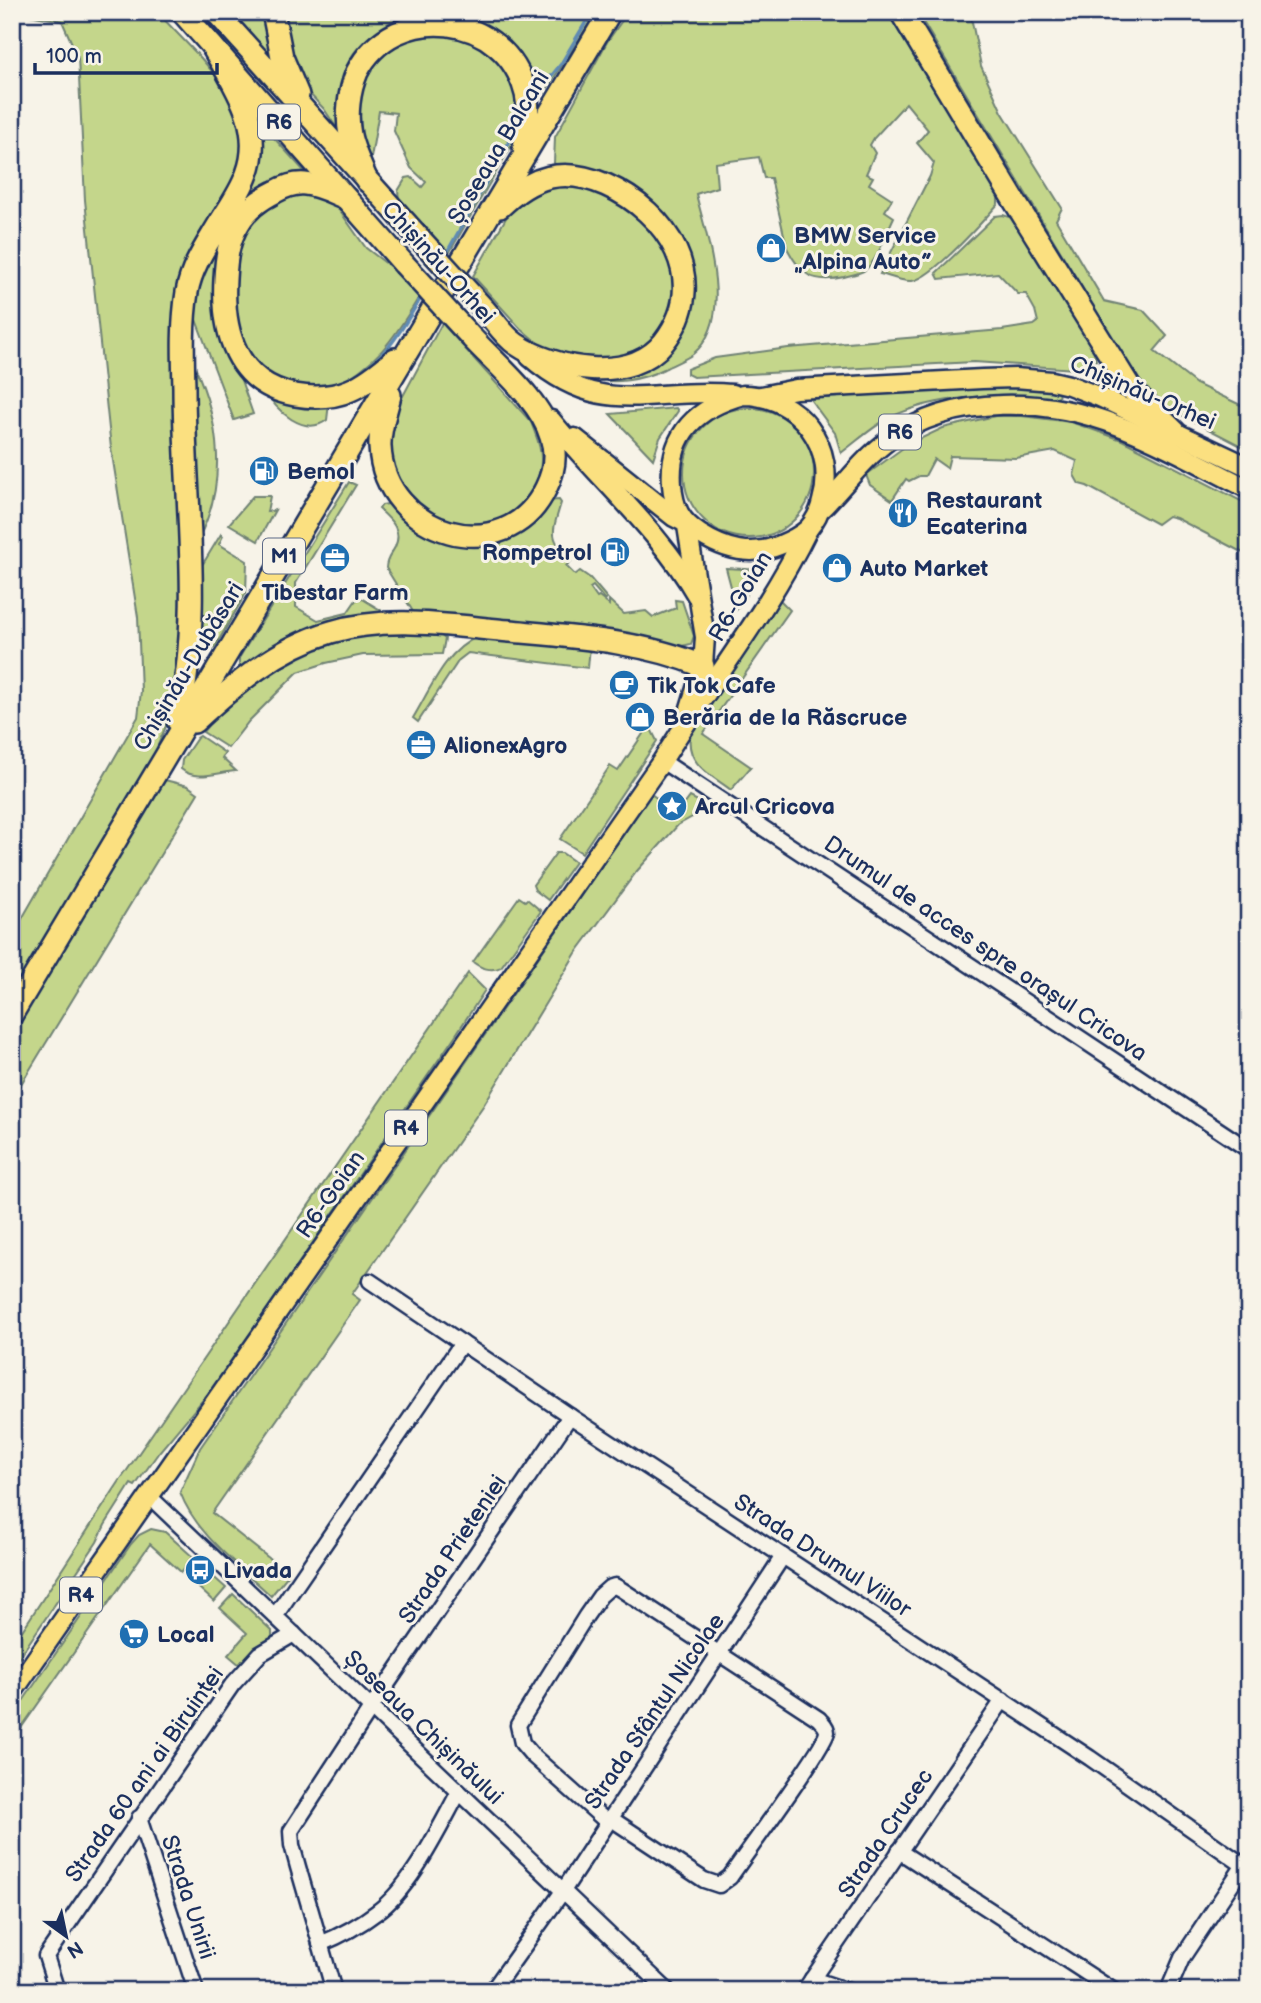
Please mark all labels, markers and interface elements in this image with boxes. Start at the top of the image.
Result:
scale bar [35,32,217,76]
text: 100 m [46,44,102,69]
street label: Șoseaua Balcani [442,66,556,229]
road number: R6 [258,104,300,140]
street label: Chișinău-Orhei [376,195,501,330]
place label: BMW Service „Alpina Auto” [794,222,936,276]
shop icon: BMW Service „Alpina Auto” [754,231,788,265]
street label: Chișinău-Orhei [1065,350,1220,436]
road number: R6 [879,414,921,450]
fuel station icon: Bemol [247,454,281,488]
place label: Bemol [287,458,355,486]
place label: Restaurant Ecaterina [926,487,1042,541]
restaurant icon: Restaurant Ecaterina [886,496,920,530]
fuel station icon: Rompetrol [598,535,632,569]
road number: M1 [263,538,305,574]
place label: Rompetrol [482,539,592,567]
office icon: Tibestar Farm [318,541,352,575]
street label: R6-Goian [703,546,779,647]
shop icon: Auto Market [820,551,854,585]
place label: Auto Market [859,555,988,583]
street label: Chișinău-Dubăsari [127,577,250,756]
place label: Tibestar Farm [261,579,409,607]
cafe icon: Tik Tok Cafe [607,668,641,702]
place label: Tik Tok Cafe [647,672,776,700]
shop icon: Berăria de la Răscruce [623,700,657,734]
place label: Berăria de la Răscruce [663,704,907,732]
office icon: AlionexAgro [404,728,438,762]
place label: AlionexAgro [443,732,567,760]
place icon: Arcul Cricova [655,789,689,823]
place label: Arcul Cricova [694,793,835,821]
street label: Drumul de acces spre orașul Cricova [819,830,1152,1068]
road number: R4 [385,1110,427,1146]
street label: R6-Goian [291,1145,371,1244]
street label: Strada Prieteniei [393,1470,513,1629]
street label: Strada Drumul Viilor [729,1488,917,1624]
bus stop icon: Livada [183,1553,217,1587]
place label: Livada [223,1557,292,1585]
road number: R4 [60,1578,102,1612]
street label: Strada Sfântul Nicolae [579,1608,731,1815]
supermarket icon: Local [117,1617,151,1651]
place label: Local [157,1621,215,1649]
street label: Șoseaua Chișinăului [338,1645,509,1811]
street label: Strada 60 ani ai Biruinței [60,1661,230,1888]
street label: Strada Crucec [832,1764,939,1903]
street label: Strada Unirii [155,1832,221,1963]
north arrow [32,1902,102,1972]
text: N [62,1935,87,1963]

